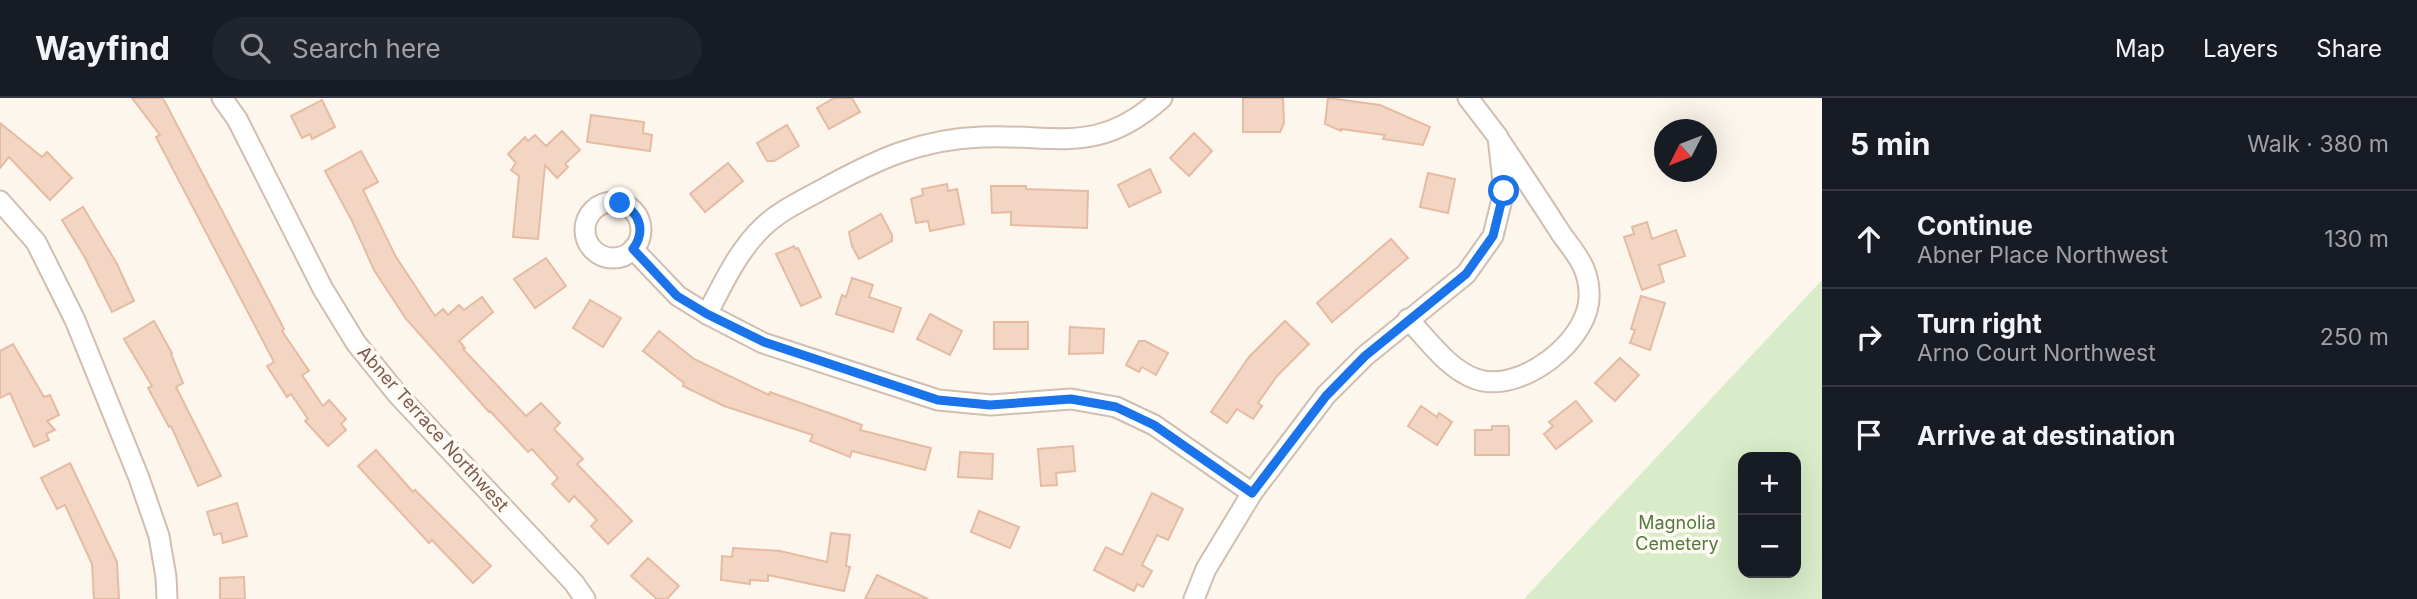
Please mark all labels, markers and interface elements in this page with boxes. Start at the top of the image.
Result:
search box [212,17,702,80]
text: Wayfind [35,28,170,68]
icon: search [236,29,274,67]
text: Search here [292,33,441,64]
text: Map [2115,34,2165,63]
text: Layers [2203,34,2278,63]
text: Share [2316,34,2382,63]
north arrow [1654,119,1717,182]
text: 5 min [1850,126,1930,162]
text: Walk · 380 m [2247,130,2389,158]
route start [1488,175,1519,206]
route end [604,187,635,218]
text: Continue [1917,210,2033,241]
icon: ahead [1850,220,1888,258]
text: 130 m [2324,225,2389,253]
text: Abner Place Northwest [1917,241,2168,269]
text: Turn right [1917,308,2042,339]
icon: right [1850,318,1888,356]
text: 250 m [2320,323,2389,351]
text: Arno Court Northwest [1917,339,2156,367]
street label: Abner Terrace Northwest [354,342,513,516]
icon: arrive [1850,416,1888,454]
text: Arrive at destination [1917,420,2176,451]
map controls [1738,452,1801,578]
button: + [1738,452,1801,515]
park label: Magnolia Cemetery [1635,512,1719,554]
button: − [1738,515,1801,578]

